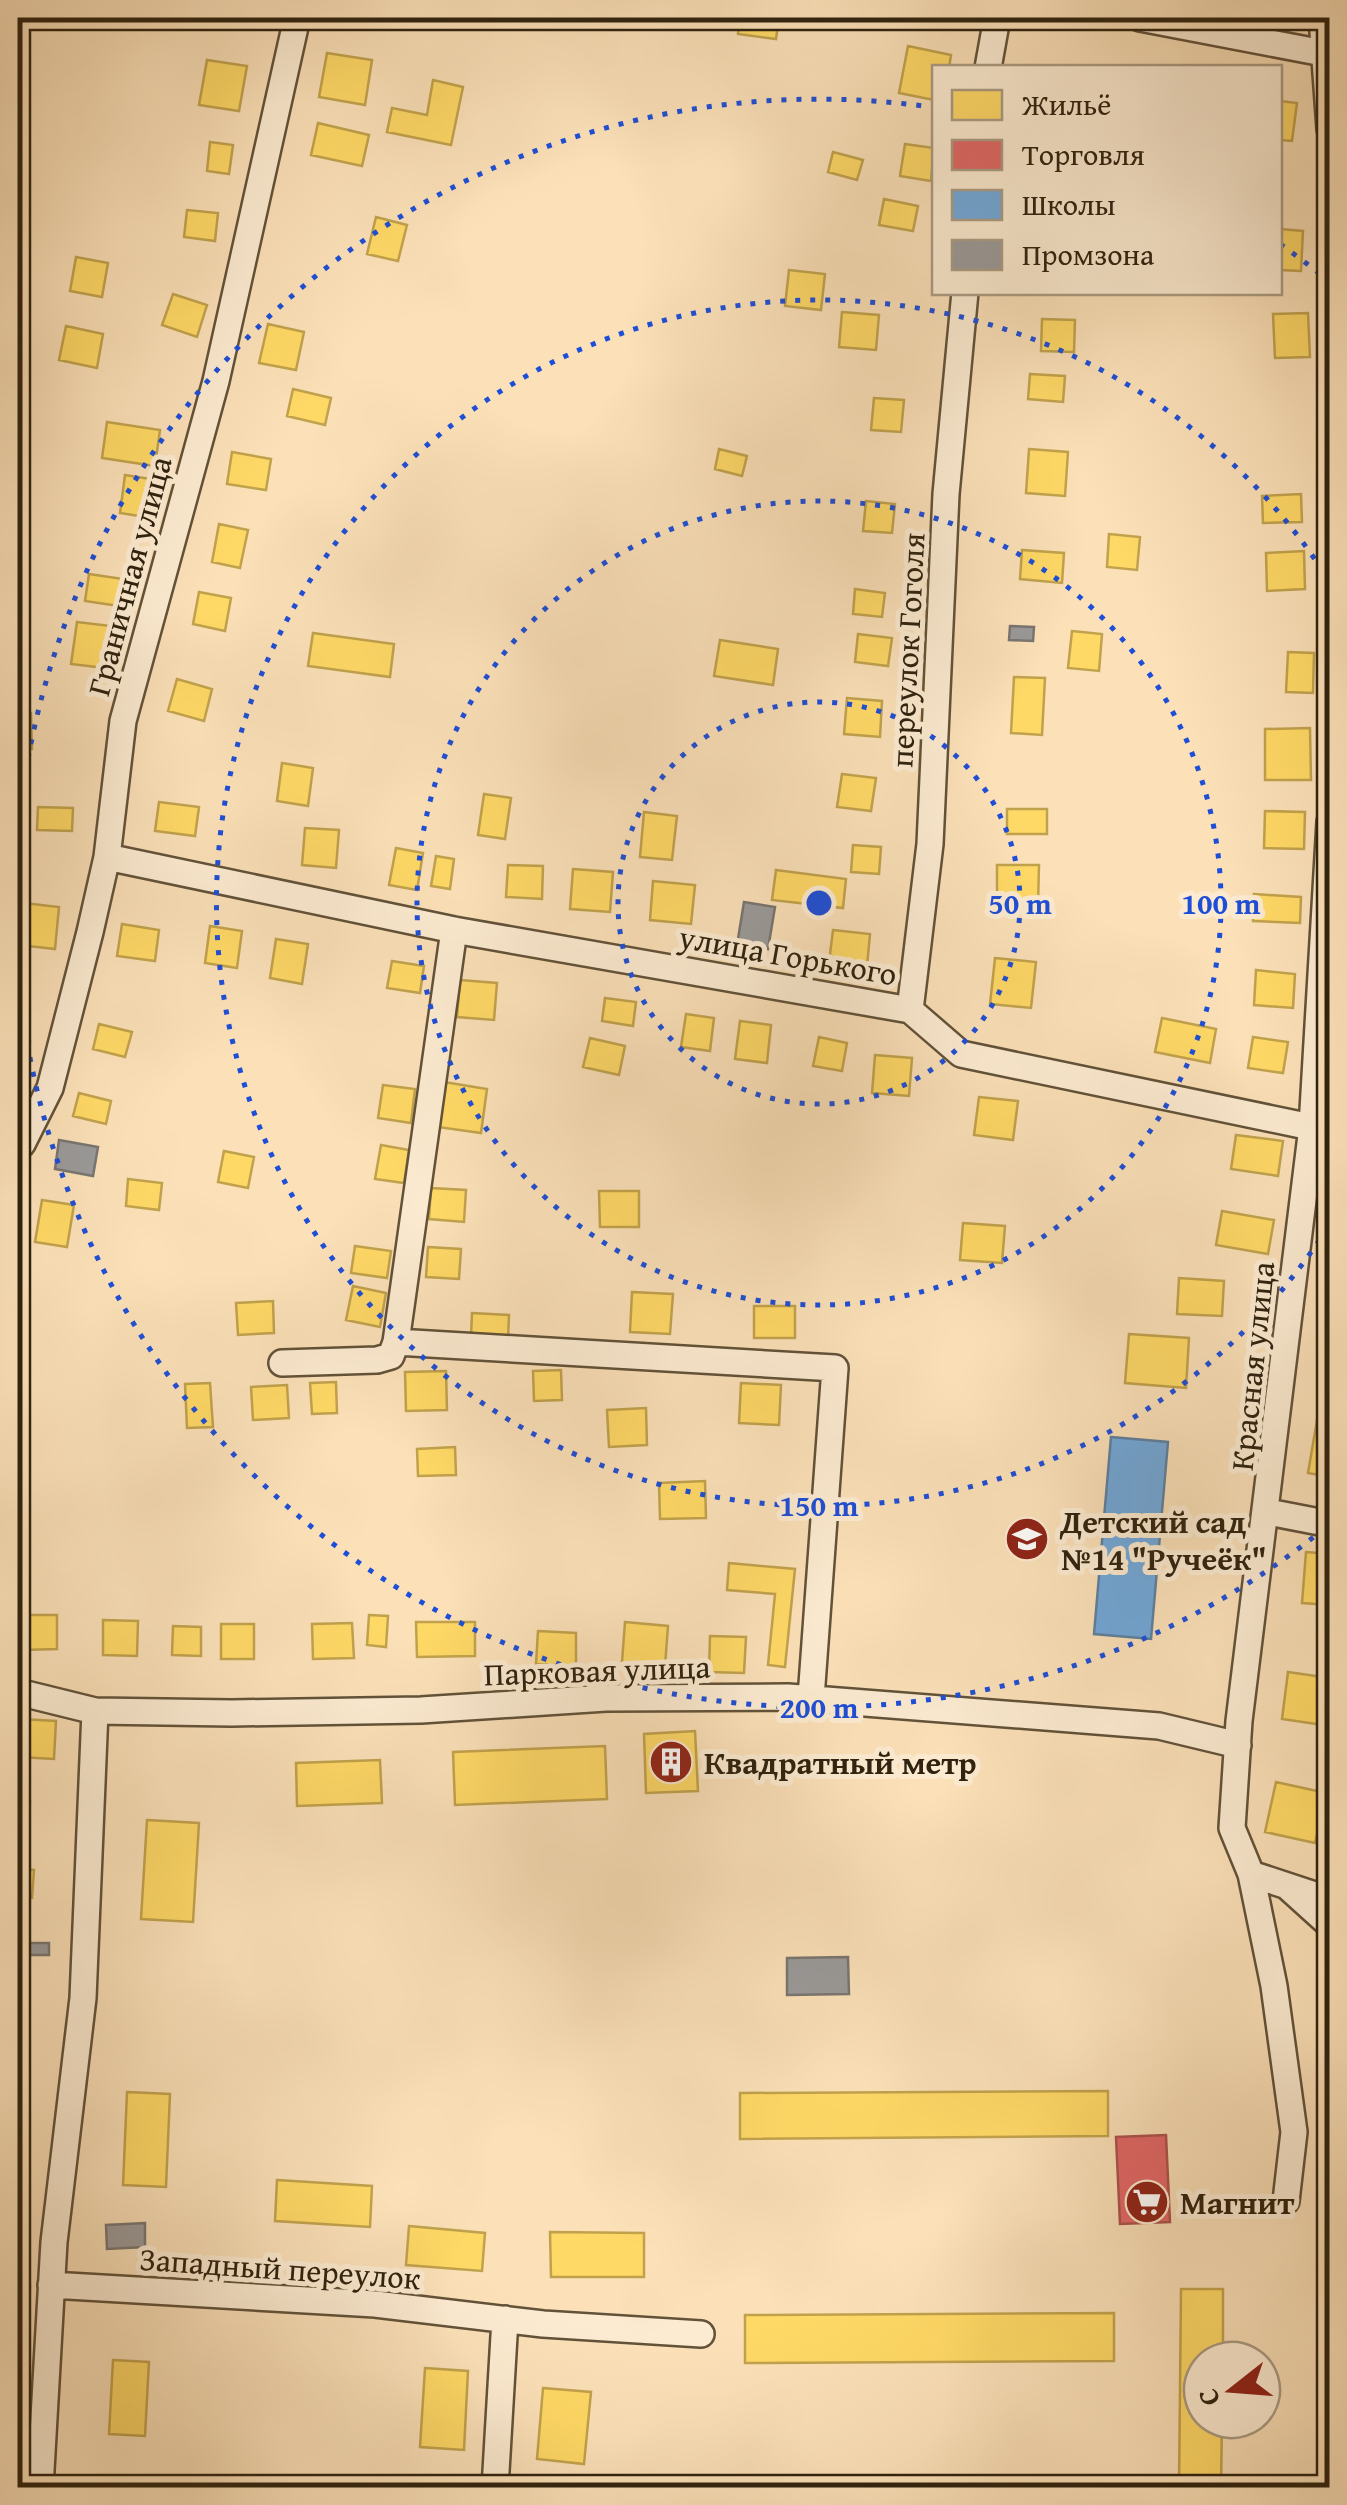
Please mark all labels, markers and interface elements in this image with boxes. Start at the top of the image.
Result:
legend [932,65,1282,295]
text: Жильё [1021,82,1111,126]
text: Торговля [1022,132,1145,176]
text: Школы [1022,182,1116,226]
text: Промзона [1022,232,1155,276]
street label: Граничная улица [74,450,184,701]
street label: переулок Гоголя [877,531,937,769]
text: 50 m [988,881,1052,925]
text: 100 m [1182,881,1261,925]
centre of rings [801,885,837,921]
street label: улица Горького [674,913,901,997]
street label: Красная улица [1218,1258,1286,1473]
text: 150 m [780,1483,859,1527]
place label: Детский сад №14 "Ручеёк" [1059,1498,1267,1582]
school or university icon: Детский сад №14 "Ручеёк" [1004,1516,1050,1562]
street label: Парковая улица [483,1643,712,1697]
text: 200 m [780,1685,859,1729]
building icon: Квадратный метр [648,1739,694,1785]
place label: Квадратный метр [704,1739,977,1786]
supermarket icon: Магнит [1124,2179,1170,2225]
place label: Магнит [1180,2179,1295,2226]
street label: Западный переулок [138,2235,422,2301]
north arrow [1182,2340,1282,2440]
text: С [1186,2384,1230,2411]

